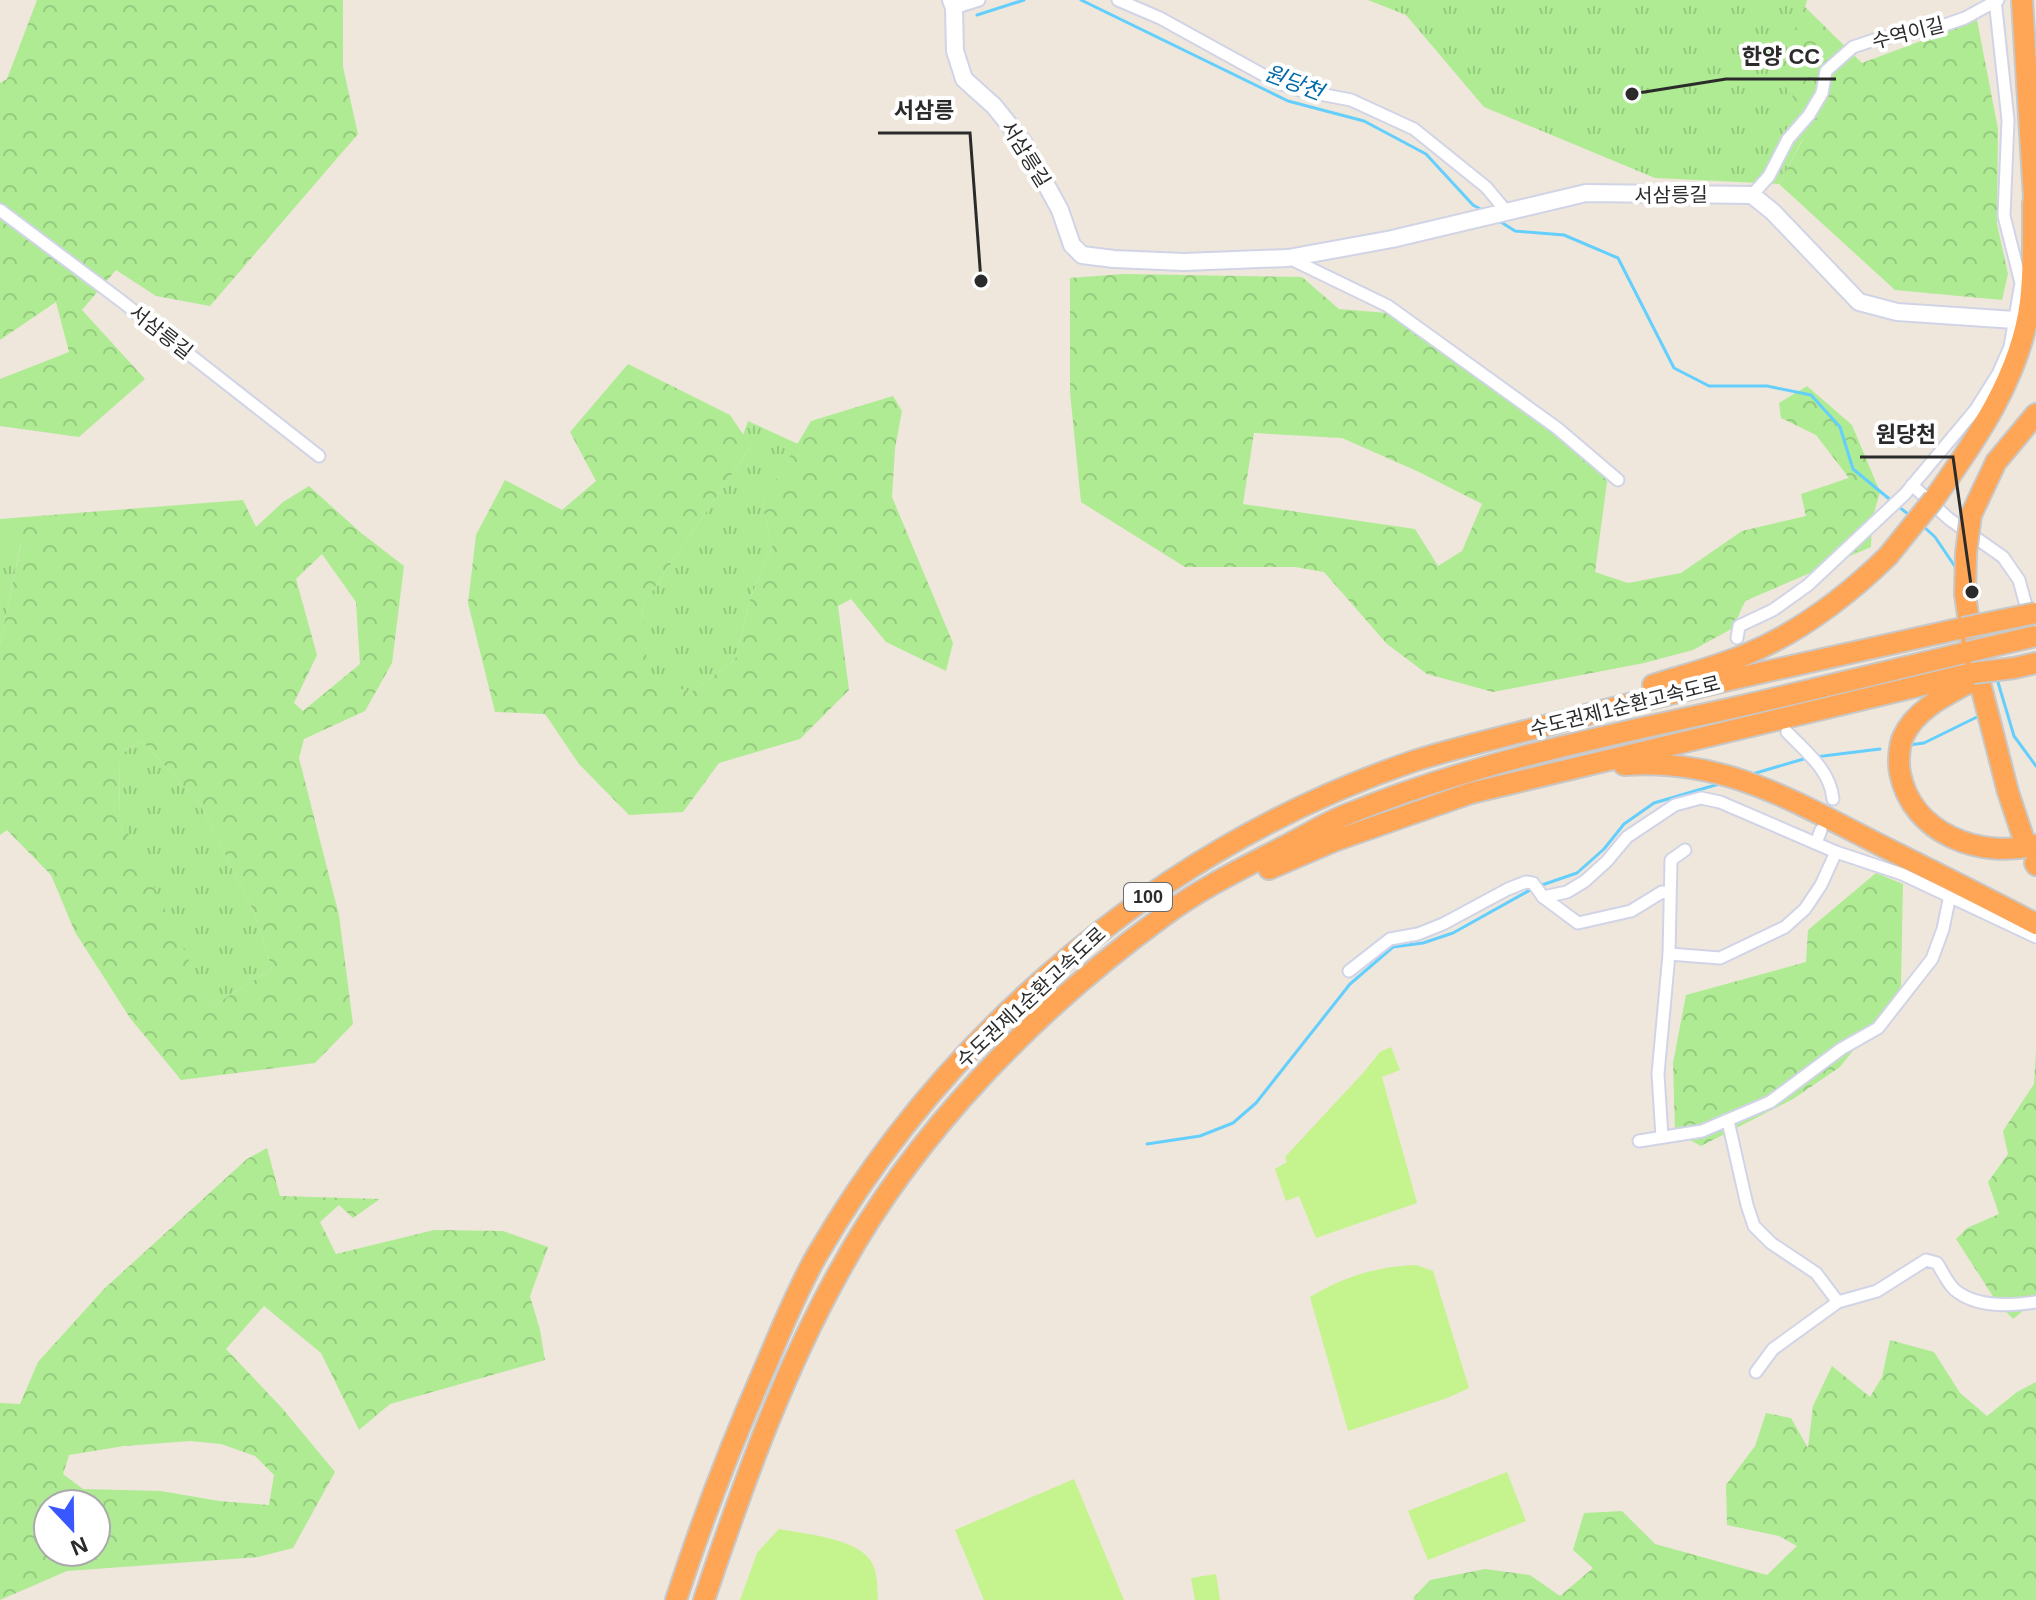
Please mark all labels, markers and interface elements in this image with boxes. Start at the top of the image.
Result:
street label: 수역이길 [1870,13,1946,53]
callout: 한양 CC [1726,33,1836,79]
text: 한양 CC [1742,44,1820,69]
water label: 원당천 [1261,60,1329,106]
callout: 서삼릉 [878,87,970,133]
text: 서삼릉 [894,98,954,123]
street label: 서삼릉길 [997,117,1055,191]
street label: 서삼릉길 [1634,183,1708,207]
street label: 서삼릉길 [125,301,197,363]
callout: 원당천 [1860,411,1953,457]
text: 원당천 [1876,422,1936,447]
street label: 수도권제1순환고속도로 [1528,672,1722,740]
road number: 100 [1124,883,1172,911]
street label: 수도권제1순환고속도로 [952,922,1110,1072]
north arrow [32,1488,112,1568]
text: N [67,1532,91,1561]

